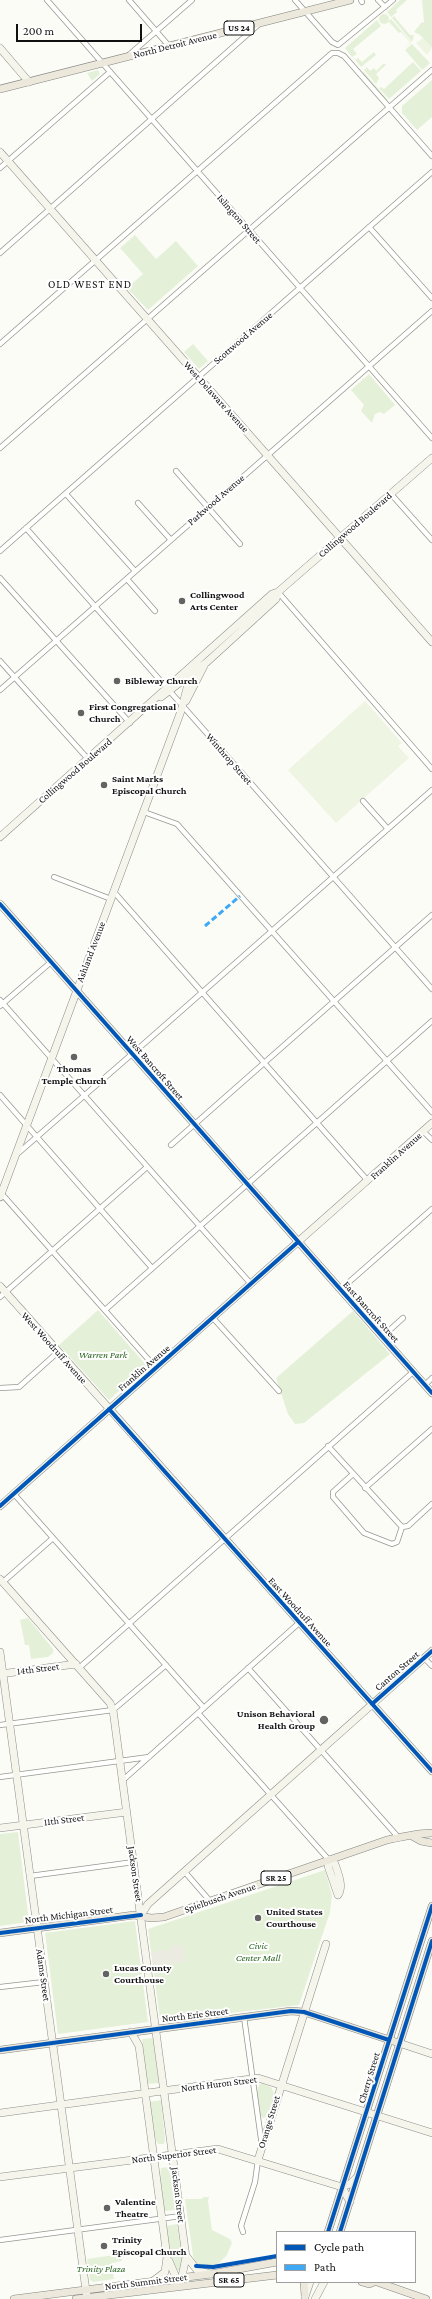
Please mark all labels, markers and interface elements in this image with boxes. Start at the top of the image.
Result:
scale bar [18,16,144,42]
road number: US 24 [224,21,254,35]
text: 200 m [23,24,54,38]
street label: North Detroit Avenue [132,29,218,61]
street label: Islington Street [214,192,264,246]
district label: OLD WEST END [48,278,132,292]
street label: Scottwood Avenue [211,309,275,367]
street label: West Delaware Avenue [181,359,251,435]
street label: Parkwood Avenue [185,472,247,528]
street label: Collingwood Boulevard [316,490,394,560]
place label: Collingwood Arts Center [190,589,244,612]
marker: Collingwood Arts Center [177,596,187,606]
place label: Bibleway Church [125,675,198,687]
marker: Bibleway Church [112,676,122,686]
place label: First Congregational Church [89,701,176,724]
marker: First Congregational Church [76,708,86,718]
street label: Winthrop Street [203,731,255,787]
street label: Collingwood Boulevard [36,736,114,806]
place label: Saint Marks Episcopal Church [112,773,186,796]
marker: Saint Marks Episcopal Church [99,780,109,790]
street label: Ashland Avenue [74,920,108,984]
street label: West Bancroft Street [124,1033,186,1103]
marker: Thomas Temple Church [69,1052,79,1062]
place label: Thomas Temple Church [41,1063,107,1086]
street label: Franklin Avenue [368,1130,424,1182]
street label: East Bancroft Street [340,1279,402,1345]
street label: West Woodruff Avenue [19,1310,89,1386]
street label: Franklin Avenue [116,1342,172,1394]
park label: Warren Park [79,1349,127,1361]
street label: East Woodruff Avenue [266,1575,334,1649]
street label: Canton Street [372,1649,422,1693]
street label: 14th Street [16,1660,60,1678]
place label: Unison Behavioral Health Group [237,1708,315,1732]
marker: Unison Behavioral Health Group [318,1714,330,1726]
street label: 11th Street [43,1812,85,1828]
street label: Jackson Street [125,1845,145,1903]
road number: SR 25 [261,1871,291,1885]
street label: Spielbusch Avenue [183,1880,257,1916]
street label: North Michigan Street [24,1904,114,1926]
place label: United States Courthouse [266,1906,323,1930]
marker: United States Courthouse [253,1913,263,1923]
park label: Civic Center Mall [236,1940,280,1964]
street label: Adams Street [33,1948,53,2002]
place label: Lucas County Courthouse [114,1962,171,1986]
marker: Lucas County Courthouse [101,1969,111,1979]
street label: North Erie Street [161,2005,229,2025]
street label: Cherry Street [356,2051,382,2105]
street label: North Huron Street [180,2073,258,2095]
street label: Orange Street [255,2094,283,2150]
street label: North Superior Street [131,2144,217,2166]
street label: Jackson Street [169,2166,187,2224]
place label: Valentine Theatre [115,2196,156,2220]
marker: Valentine Theatre [102,2203,112,2213]
legend [276,2231,416,2283]
place label: Trinity Episcopal Church [112,2234,186,2258]
text: Cycle path [314,2240,364,2254]
marker: Trinity Episcopal Church [99,2241,109,2251]
text: Path [314,2260,336,2274]
park label: Trinity Plaza [76,2263,126,2275]
street label: North Summit Street [104,2271,188,2293]
road number: SR 65 [214,2273,244,2287]

